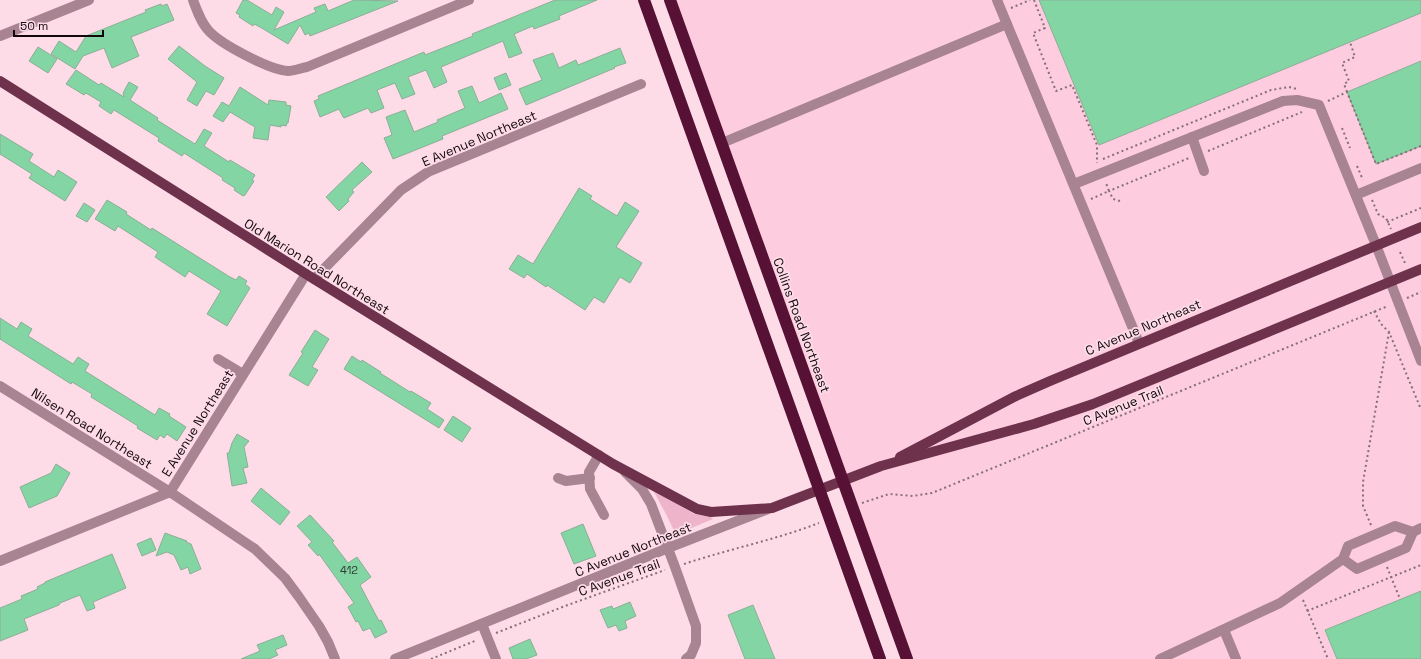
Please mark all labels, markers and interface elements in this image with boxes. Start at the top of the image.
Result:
scale bar [14,12,103,38]
text: 50 m [20,18,48,34]
street label: E Avenue Northeast [419,107,539,170]
street label: Old Marion Road Northeast [241,215,393,318]
street label: Collins Road Northeast [769,255,834,395]
street label: C Avenue Northeast [1083,295,1204,360]
street label: E Avenue Northeast [158,367,237,480]
street label: C Avenue Trail [1080,382,1166,429]
street label: Nilsen Road Northeast [28,384,155,473]
street label: C Avenue Northeast [572,518,694,581]
street label: C Avenue Trail [576,555,662,600]
house number: 412 [340,563,358,577]

